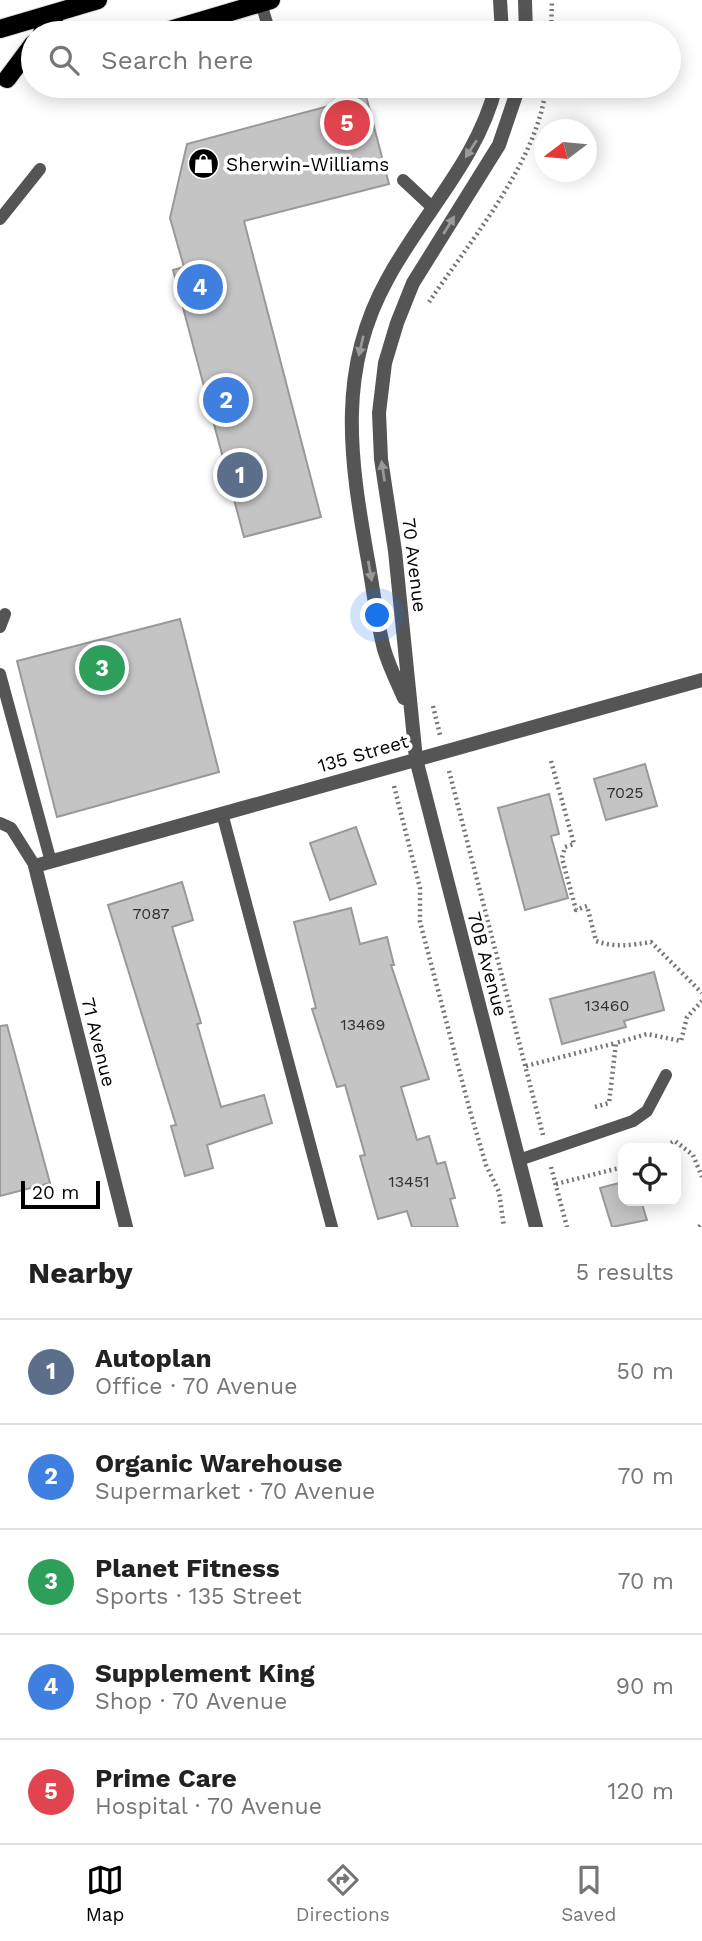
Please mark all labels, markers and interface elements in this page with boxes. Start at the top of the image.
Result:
search box [21,21,681,98]
icon: search [45,41,83,79]
text: Search here [101,45,253,75]
pin: 5 [324,97,370,149]
north arrow [534,119,597,182]
one-way arrow [464,140,478,158]
shop icon: Sherwin-Williams [186,147,220,181]
place label: Sherwin-Williams [226,153,389,176]
one-way arrow [443,216,456,235]
pin: 4 [177,261,223,313]
one-way arrow [355,335,366,357]
pin: 2 [203,374,249,426]
pin: 1 [217,449,263,501]
one-way arrow [377,460,388,482]
street label: 70 Avenue [397,516,432,614]
one-way arrow [365,560,376,582]
your location [360,598,394,632]
pin: 3 [79,642,125,694]
street label: 135 Street [315,730,411,777]
house number: 7025 [606,783,644,802]
house number: 7087 [133,904,169,923]
street label: 70B Avenue [463,909,513,1019]
street label: 71 Avenue [76,995,121,1089]
house number: 13460 [584,996,630,1015]
house number: 13469 [341,1015,385,1034]
map controls [618,1143,681,1206]
button: locate [618,1143,681,1206]
house number: 13451 [389,1172,429,1191]
scale bar [21,1178,100,1210]
text: 20 m [32,1181,79,1204]
text: Nearby [28,1255,133,1290]
text: 5 results [576,1259,674,1286]
text: Autoplan [95,1343,212,1373]
text: 1 [46,1358,56,1385]
text: 50 m [617,1358,674,1385]
text: Office · 70 Avenue [95,1373,298,1400]
text: Organic Warehouse [95,1448,343,1478]
text: 2 [44,1463,58,1490]
text: 70 m [617,1463,674,1490]
text: Supermarket · 70 Avenue [95,1478,375,1505]
text: Planet Fitness [95,1553,280,1583]
text: 3 [44,1568,58,1595]
text: 70 m [617,1568,674,1595]
text: Sports · 135 Street [95,1583,302,1610]
text: Supplement King [95,1658,315,1688]
text: 4 [44,1673,58,1700]
text: 90 m [616,1673,674,1700]
text: Shop · 70 Avenue [95,1688,287,1715]
text: Prime Care [95,1763,237,1793]
text: 5 [44,1778,58,1805]
text: 120 m [608,1778,674,1805]
text: Hospital · 70 Avenue [95,1793,322,1820]
tab: Map [86,1861,124,1926]
tab: Directions [296,1861,390,1926]
tab: Saved [561,1861,616,1926]

